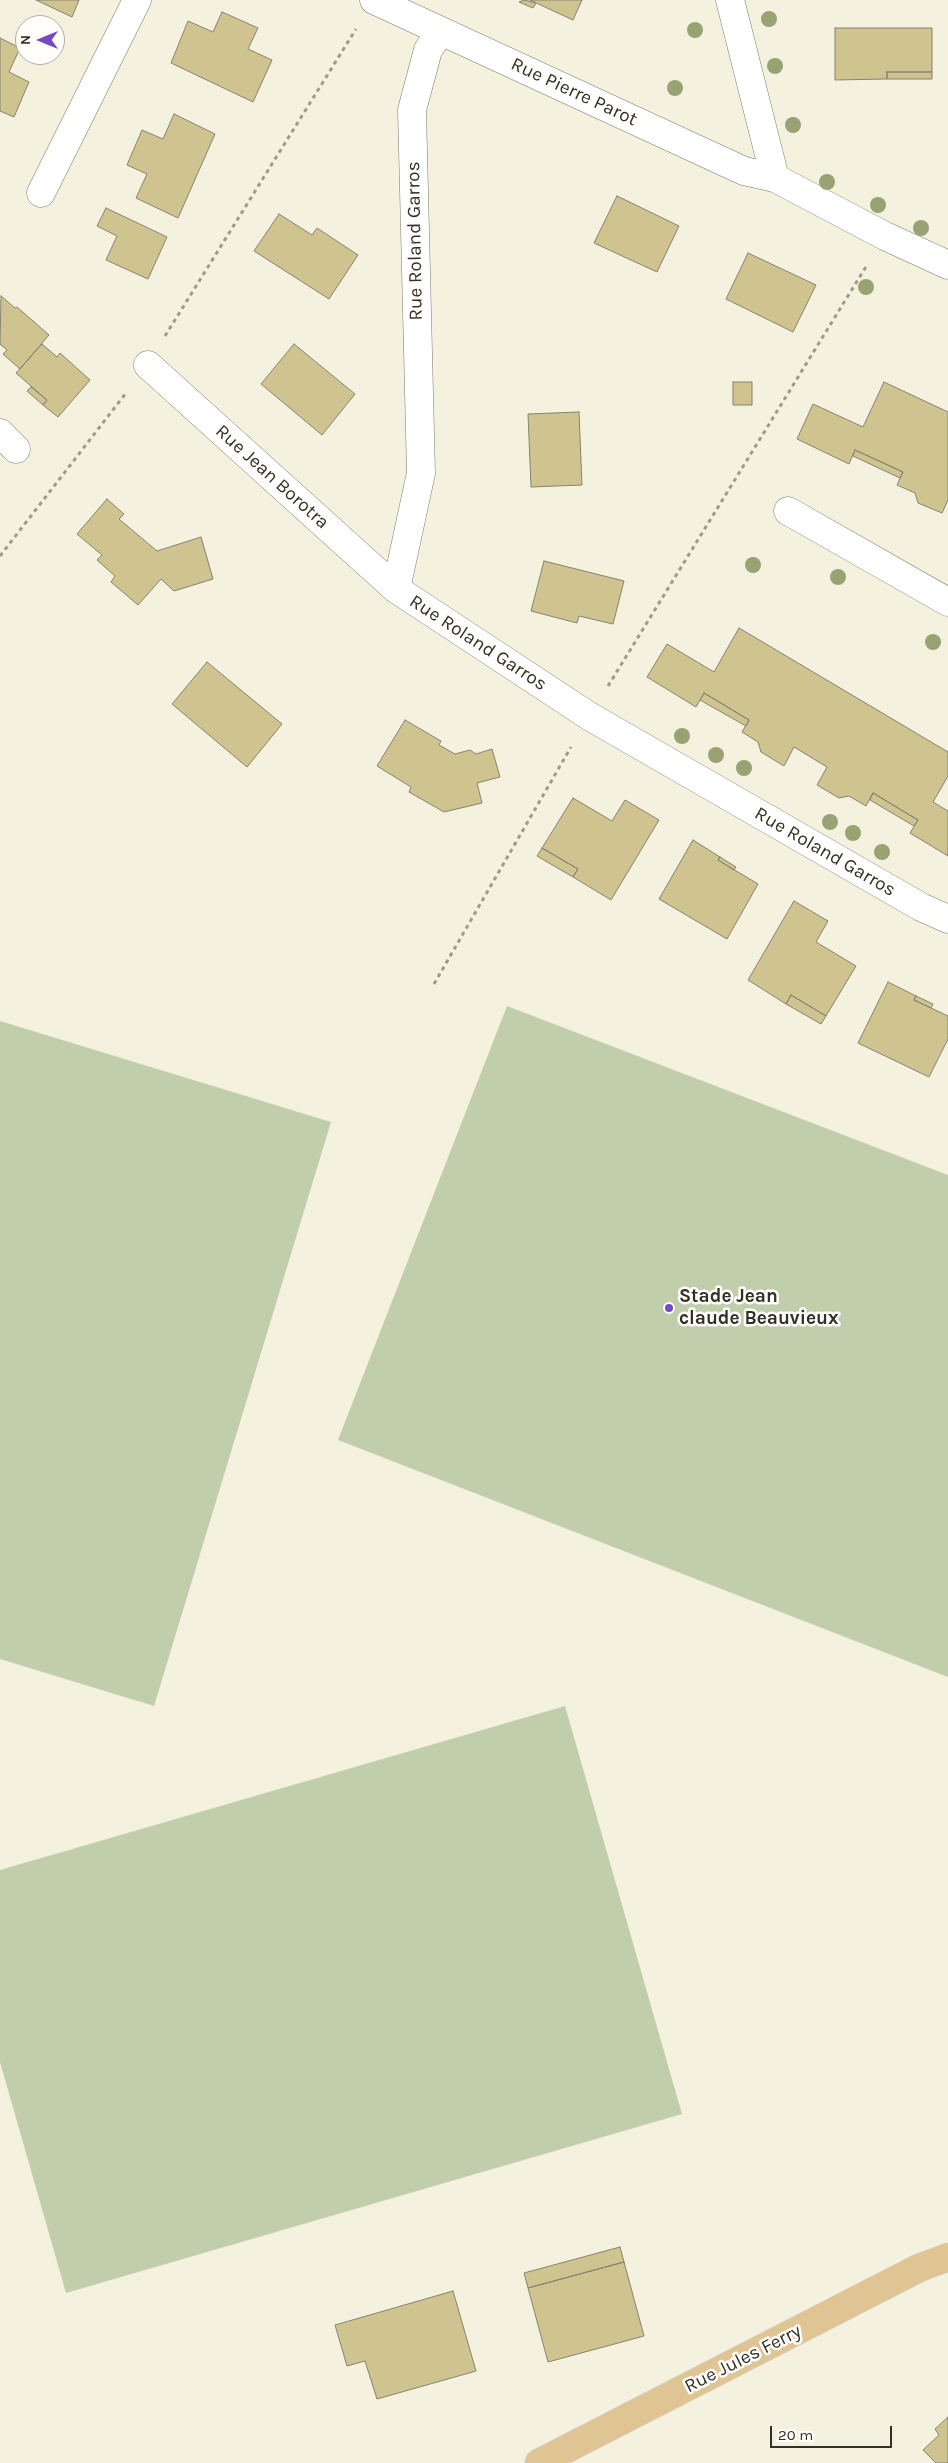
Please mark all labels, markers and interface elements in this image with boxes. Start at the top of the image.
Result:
north arrow [15,15,65,65]
text: N [17,35,34,45]
street label: Rue Pierre Parot [507,53,641,131]
street label: Rue Roland Garros [402,161,428,321]
street label: Rue Jean Borotra [210,420,334,534]
street label: Rue Roland Garros [405,590,551,696]
street label: Rue Roland Garros [750,802,900,902]
place label: Stade Jean claude Beauvieux [679,1286,838,1330]
marker: Stade Jean claude Beauvieux [663,1302,675,1314]
street label: Rue Jules Ferry [681,2320,805,2398]
scale bar [773,2416,896,2448]
text: 20 m [778,2426,813,2444]

